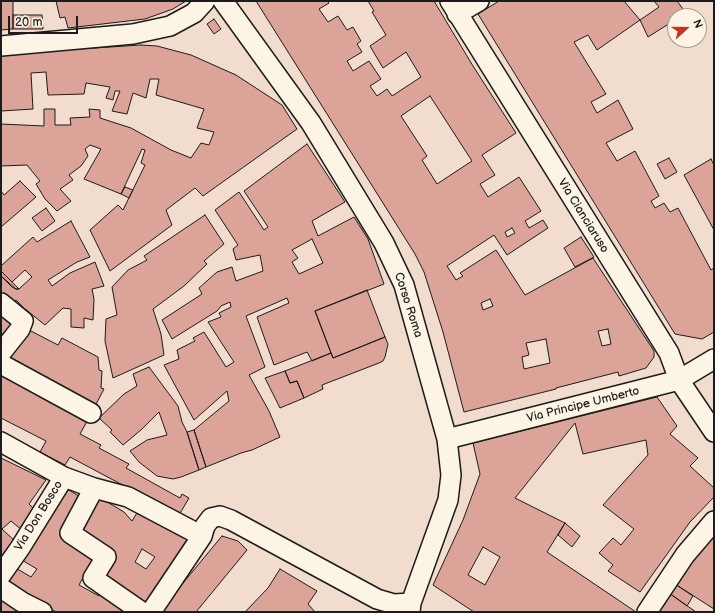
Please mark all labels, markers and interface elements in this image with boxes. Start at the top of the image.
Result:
scale bar [10,8,80,34]
north arrow [667,8,707,48]
text: 20 m [15,15,42,30]
text: N [690,18,705,30]
street label: Via Cianciaruso [554,176,612,256]
street label: Corso Roma [391,271,425,339]
street label: Via Principe Umberto [525,384,641,426]
street label: Via Don Bosco [12,478,66,554]

